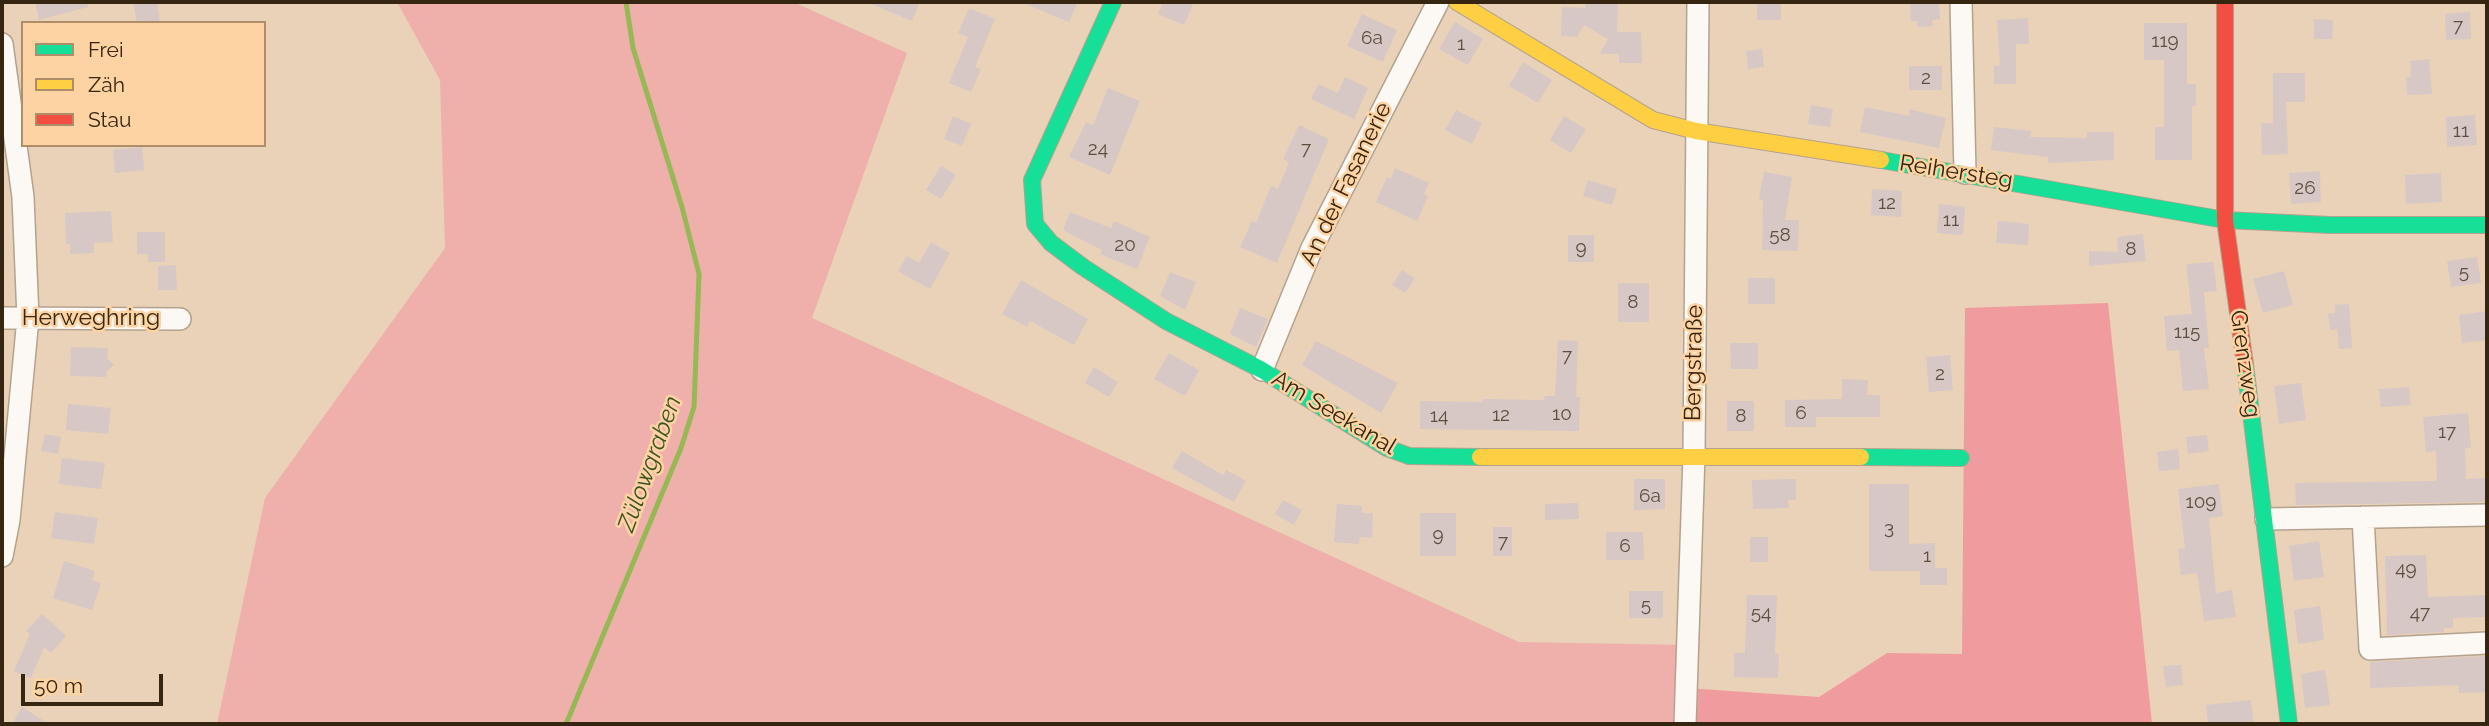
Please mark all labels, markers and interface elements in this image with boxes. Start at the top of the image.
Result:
house number: 7 [2453,15,2463,37]
legend [21,21,266,147]
house number: 6a [1361,27,1383,49]
house number: 119 [2151,30,2179,52]
house number: 1 [1457,33,1465,55]
text: Frei [88,37,124,62]
house number: 2 [1921,67,1931,89]
text: Zäh [88,72,125,97]
street label: An der Fasanerie [1295,98,1397,270]
text: Stau [88,107,132,132]
house number: 11 [2453,120,2469,142]
house number: 24 [1088,138,1108,160]
house number: 7 [1301,138,1311,160]
street label: Reihersteg [1897,149,2015,195]
house number: 26 [2294,177,2316,199]
house number: 12 [1878,192,1896,214]
house number: 11 [1943,209,1959,231]
house number: 58 [1769,224,1791,246]
house number: 20 [1114,234,1136,256]
house number: 9 [1575,237,1587,259]
house number: 8 [2125,238,2137,260]
house number: 5 [2459,261,2469,283]
house number: 8 [1627,291,1639,313]
street label: Herweghring [22,304,160,332]
street label: Bergstraße [1679,305,1709,421]
street label: Grenzweg [2224,308,2266,420]
house number: 115 [2174,321,2200,343]
house number: 7 [1562,345,1572,367]
house number: 2 [1935,363,1945,385]
street label: Am Seekanal [1267,365,1401,461]
water label: Zülowgraben [612,392,688,536]
house number: 6 [1795,402,1807,424]
house number: 10 [1552,403,1572,425]
house number: 12 [1492,404,1510,426]
house number: 14 [1430,405,1448,427]
house number: 8 [1735,405,1747,427]
house number: 17 [2438,421,2456,443]
house number: 6a [1639,485,1661,507]
house number: 109 [2186,491,2216,513]
house number: 3 [1884,517,1894,539]
house number: 9 [1432,524,1444,546]
house number: 7 [1498,531,1508,553]
house number: 6 [1619,535,1631,557]
house number: 1 [1923,545,1931,567]
house number: 49 [2395,558,2417,580]
house number: 5 [1641,594,1651,616]
house number: 54 [1751,602,1771,624]
house number: 47 [2410,602,2430,624]
scale bar [24,660,166,704]
text: 50 m [34,673,83,698]

